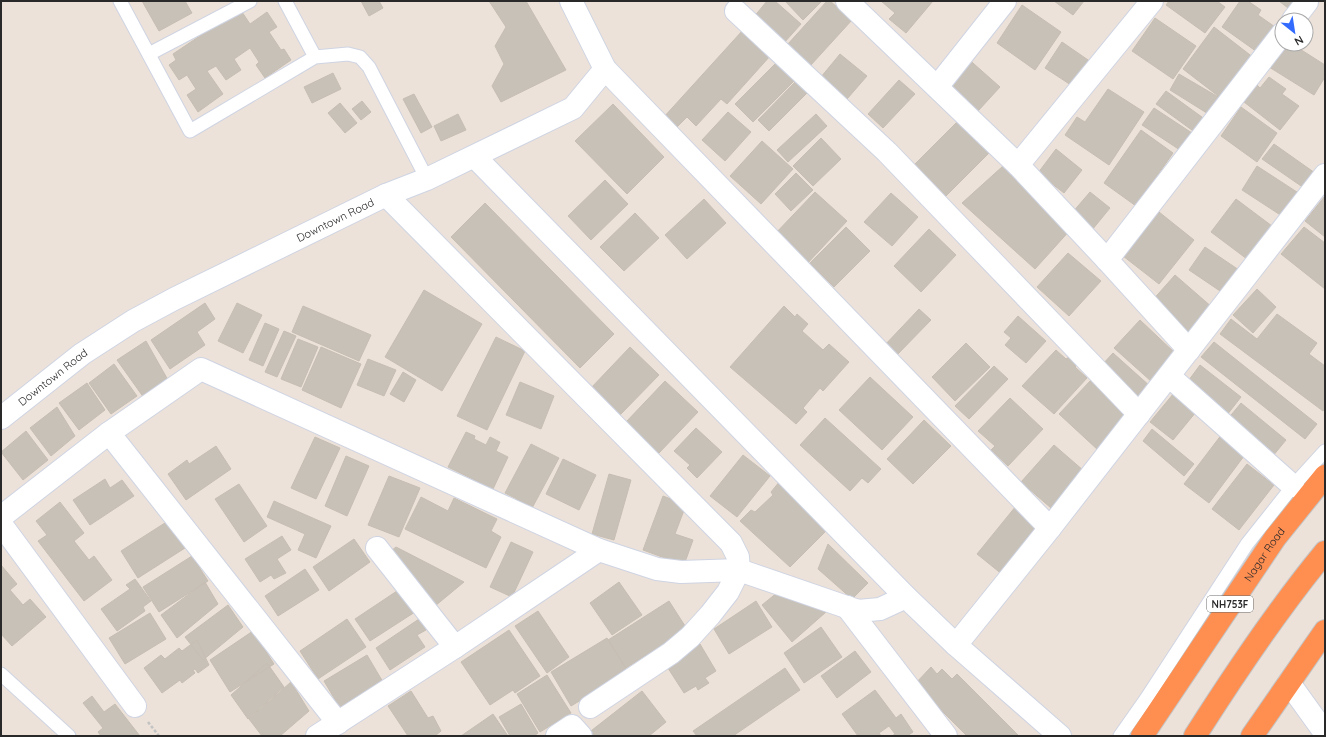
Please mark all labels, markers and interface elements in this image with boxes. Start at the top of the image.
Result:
north arrow [1274,12,1314,52]
text: N [1292,33,1306,49]
street label: Downtown Road [294,195,376,245]
street label: Downtown Road [15,345,90,409]
street label: Nagar Road [1241,524,1288,584]
road number: NH753F [1207,596,1253,612]

